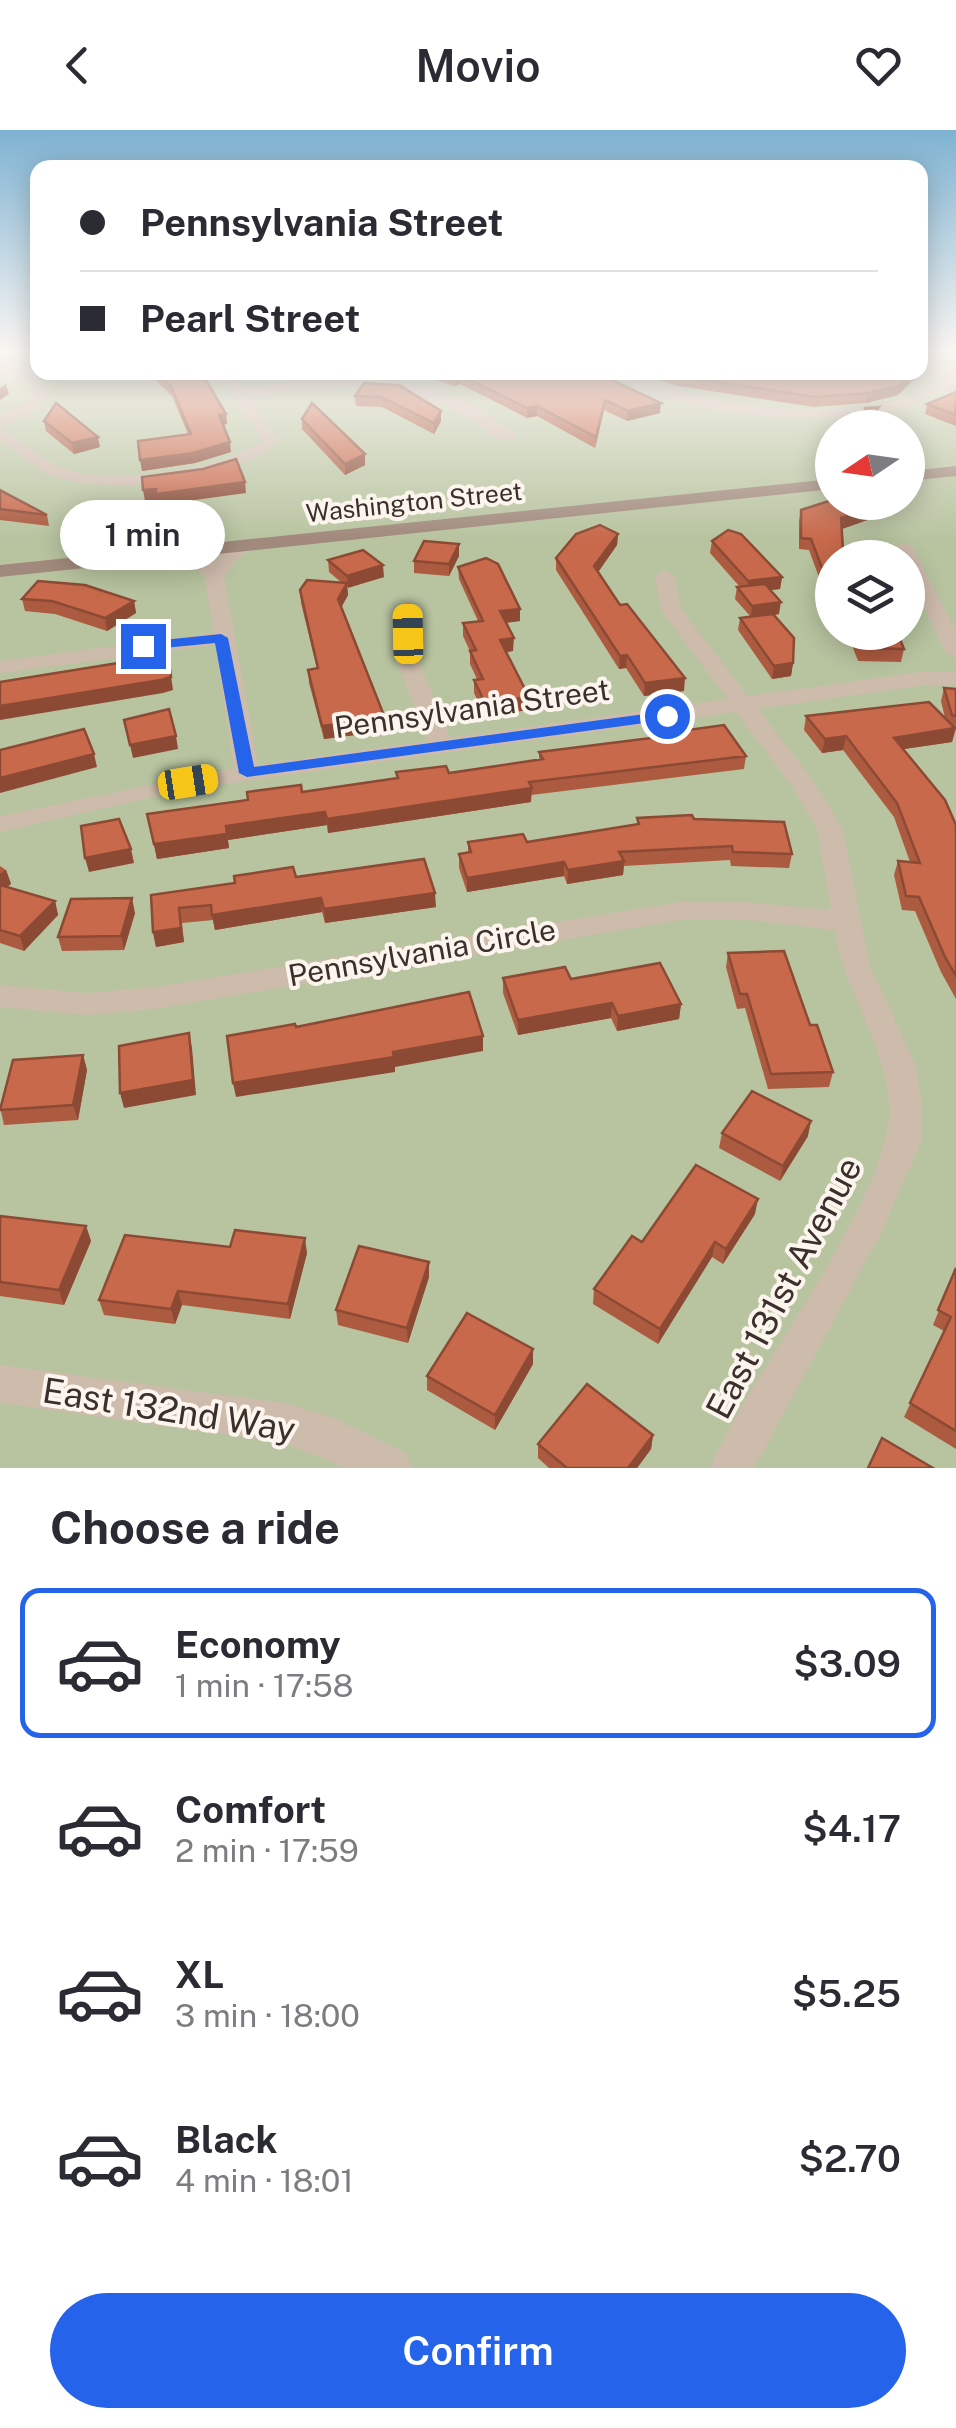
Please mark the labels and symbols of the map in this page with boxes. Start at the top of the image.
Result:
north arrow [815,410,925,520]
street label: Washington Street [305,476,523,528]
callout: 1 min [61,501,226,571]
car [392,604,424,664]
route end [121,624,166,669]
street label: Pennsylvania Street [332,671,612,745]
route start [645,694,690,739]
car [156,762,220,802]
street label: Pennsylvania Circle [285,911,558,993]
street label: East 131st Avenue [697,1150,870,1426]
street label: East 132nd Way [40,1369,298,1450]

